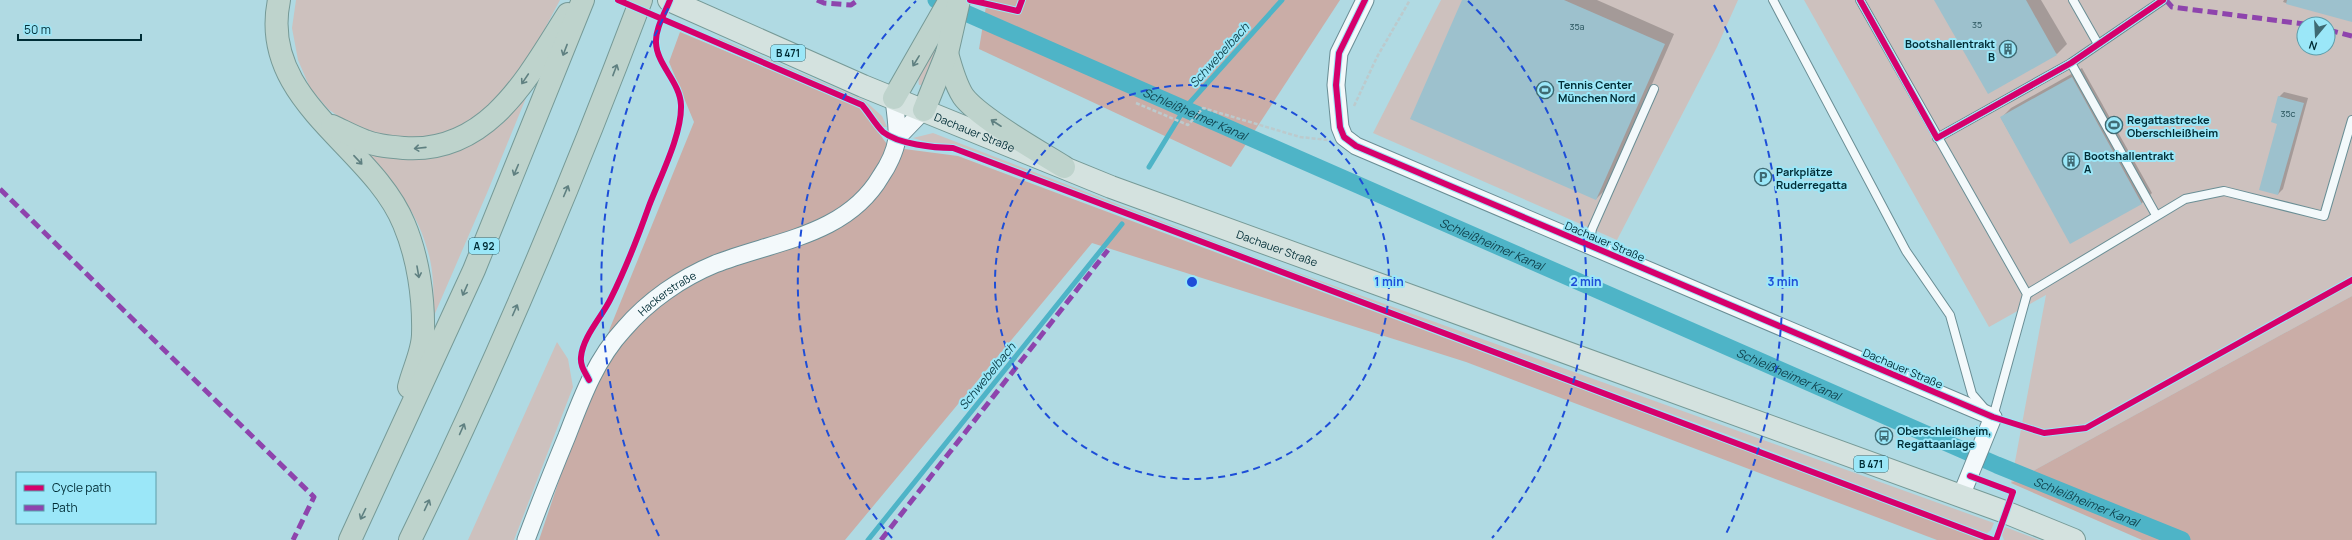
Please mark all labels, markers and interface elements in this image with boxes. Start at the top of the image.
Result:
scale bar [18,16,141,42]
north arrow [2296,16,2336,56]
water label: Schwebelbach [1185,18,1253,91]
house number: 35 [1972,18,1982,31]
house number: 35a [1569,20,1585,33]
text: 50 m [24,21,51,38]
place label: Bootshallentrakt B [1905,36,1995,64]
text: N [2307,38,2319,54]
building icon: Bootshallentrakt B [1998,39,2018,59]
one-way arrow [560,43,568,55]
road number: B 471 [771,45,805,61]
one-way arrow [911,55,919,67]
one-way arrow [611,65,619,77]
one-way arrow [521,74,529,85]
place label: Tennis Center München Nord [1558,77,1636,105]
sports icon: Tennis Center München Nord [1535,80,1555,100]
water label: Schleißheimer Kanal [1140,83,1252,145]
house number: 35c [2280,107,2296,120]
street label: Dachauer Straße [932,108,1018,155]
place label: Regattastrecke Oberschleißheim [2127,112,2218,140]
sports icon: Regattastrecke Oberschleißheim [2104,115,2124,135]
one-way arrow [991,119,1002,127]
one-way arrow [414,144,427,152]
place label: Bootshallentrakt A [2084,148,2174,176]
building icon: Bootshallentrakt A [2061,151,2081,171]
one-way arrow [353,155,362,165]
one-way arrow [511,164,519,176]
place label: Parkplätze Ruderregatta [1776,164,1847,192]
parking icon: Parkplätze Ruderregatta [1753,167,1773,187]
one-way arrow [563,185,570,197]
water label: Schleißheimer Kanal [1437,213,1549,275]
street label: Dachauer Straße [1563,217,1648,265]
street label: Dachauer Straße [1235,226,1321,269]
road number: A 92 [469,238,499,254]
one-way arrow [414,265,422,278]
street label: Hackerstraße [634,267,699,319]
text: 1 min [1374,273,1404,290]
text: 2 min [1570,273,1602,290]
text: 3 min [1767,273,1799,290]
centre of rings [1185,275,1199,289]
one-way arrow [460,283,468,295]
one-way arrow [512,304,519,316]
water label: Schwebelbach [955,338,1020,413]
water label: Schleißheimer Kanal [1734,343,1846,405]
street label: Dachauer Straße [1861,344,1946,392]
one-way arrow [458,423,466,435]
place label: Oberschleißheim, Regattaanlage [1897,423,1992,451]
bus stop icon: Oberschleißheim, Regattaanlage [1874,426,1894,446]
road number: B 471 [1854,456,1888,472]
legend [16,472,156,524]
water label: Schleißheimer Kanal [2031,472,2144,531]
text: Cycle path [52,479,111,496]
text: Path [52,499,78,516]
one-way arrow [424,499,431,511]
one-way arrow [359,508,366,520]

